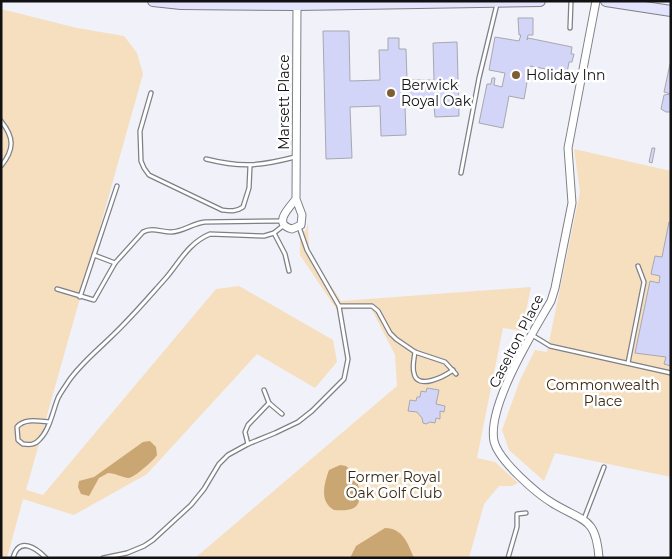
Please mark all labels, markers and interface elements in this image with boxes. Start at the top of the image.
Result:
street label: Marsett Place [275,54,293,150]
place label: Holiday Inn [526,66,606,84]
marker: Holiday Inn [510,69,522,81]
place label: Berwick Royal Oak [401,76,472,110]
marker: Berwick Royal Oak [385,87,397,99]
street label: Caselton Place [485,291,547,391]
park label: Commonwealth Place [546,376,660,410]
park label: Former Royal Oak Golf Club [346,468,442,502]

